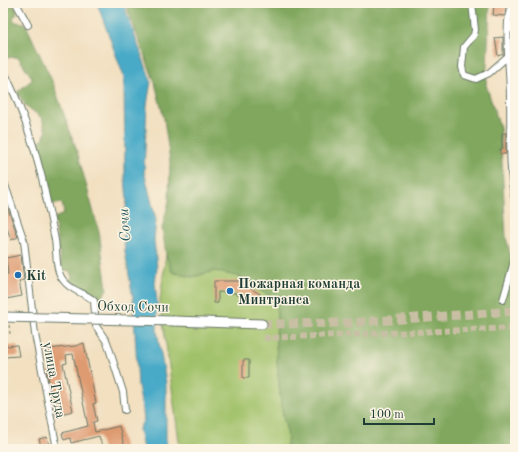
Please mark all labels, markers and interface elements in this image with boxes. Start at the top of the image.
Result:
water label: Сочи [117,207,134,242]
place label: Kit [26,269,46,283]
marker: Kit [13,270,23,280]
place label: Пожарная команда Минтранса [238,277,360,307]
marker: Пожарная команда Минтранса [225,286,235,296]
street label: Обход Сочи [97,299,169,315]
street label: улица Труда [40,341,68,419]
scale bar [364,400,434,426]
text: 100 m [370,409,404,421]

